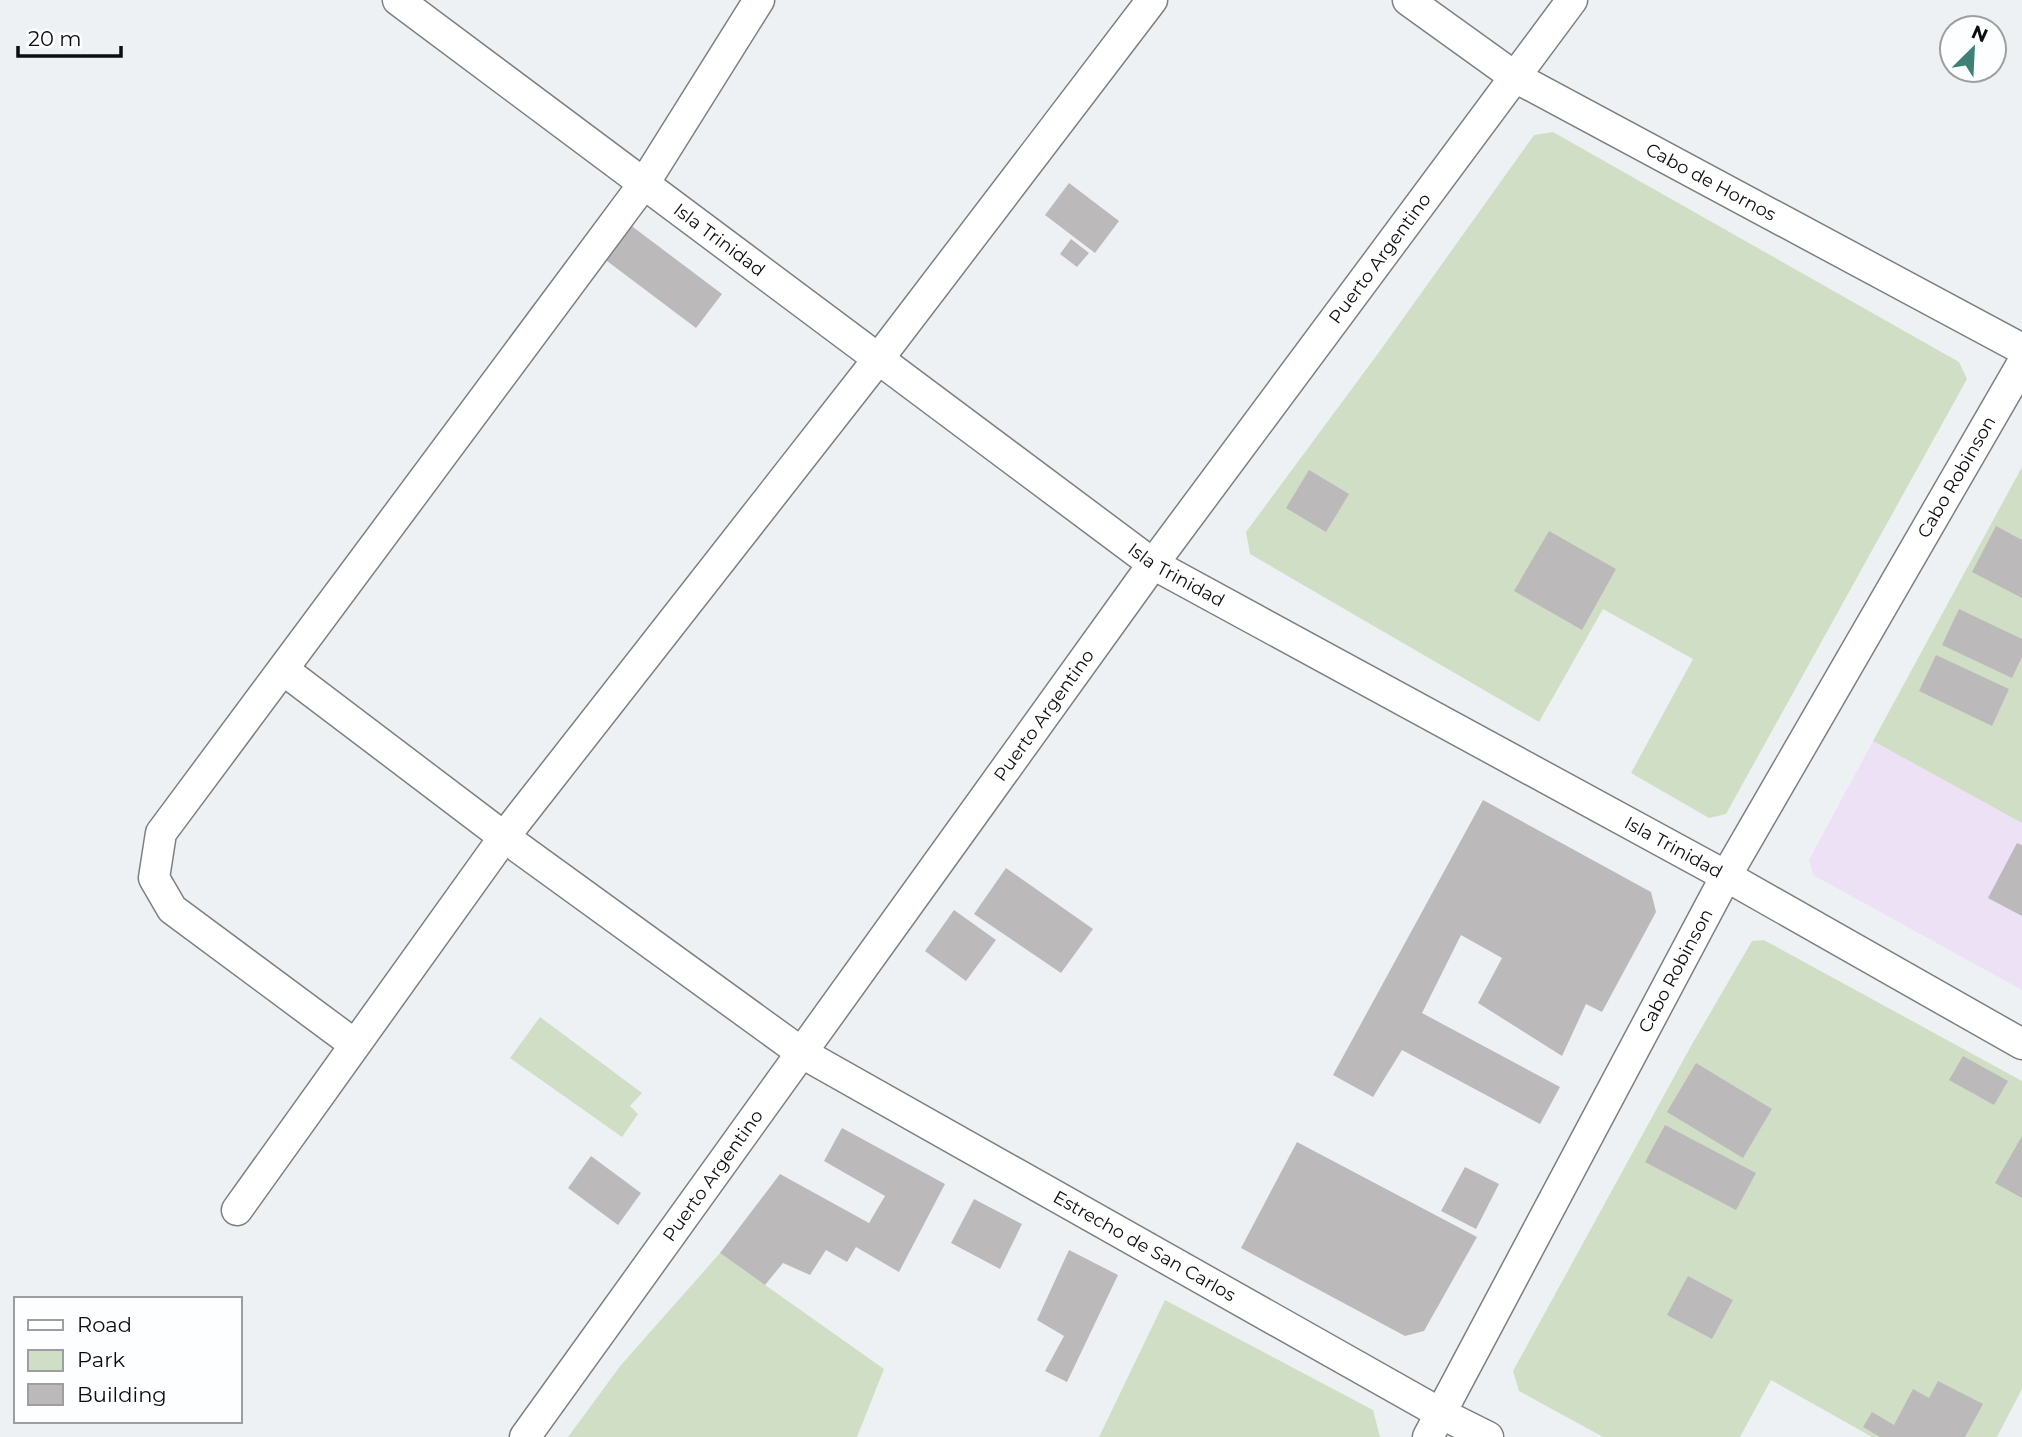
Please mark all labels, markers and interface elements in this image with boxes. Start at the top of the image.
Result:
scale bar [18,14,121,58]
north arrow [1938,14,2008,84]
text: N [1968,20,1991,48]
text: 20 m [28,26,82,51]
street label: Cabo de Hornos [1642,138,1780,226]
street label: Puerto Argentino [1324,189,1436,328]
street label: Isla Trinidad [669,199,769,281]
street label: Cabo Robinson [1913,412,2000,542]
street label: Isla Trinidad [1123,538,1228,612]
street label: Puerto Argentino [989,645,1099,786]
street label: Isla Trinidad [1621,812,1726,883]
street label: Cabo Robinson [1634,905,1718,1036]
street label: Puerto Argentino [658,1105,768,1246]
street label: Estrecho de San Carlos [1049,1186,1240,1306]
legend [14,1297,242,1423]
text: Road [77,1312,132,1337]
text: Park [77,1347,125,1372]
text: Building [77,1382,167,1407]

